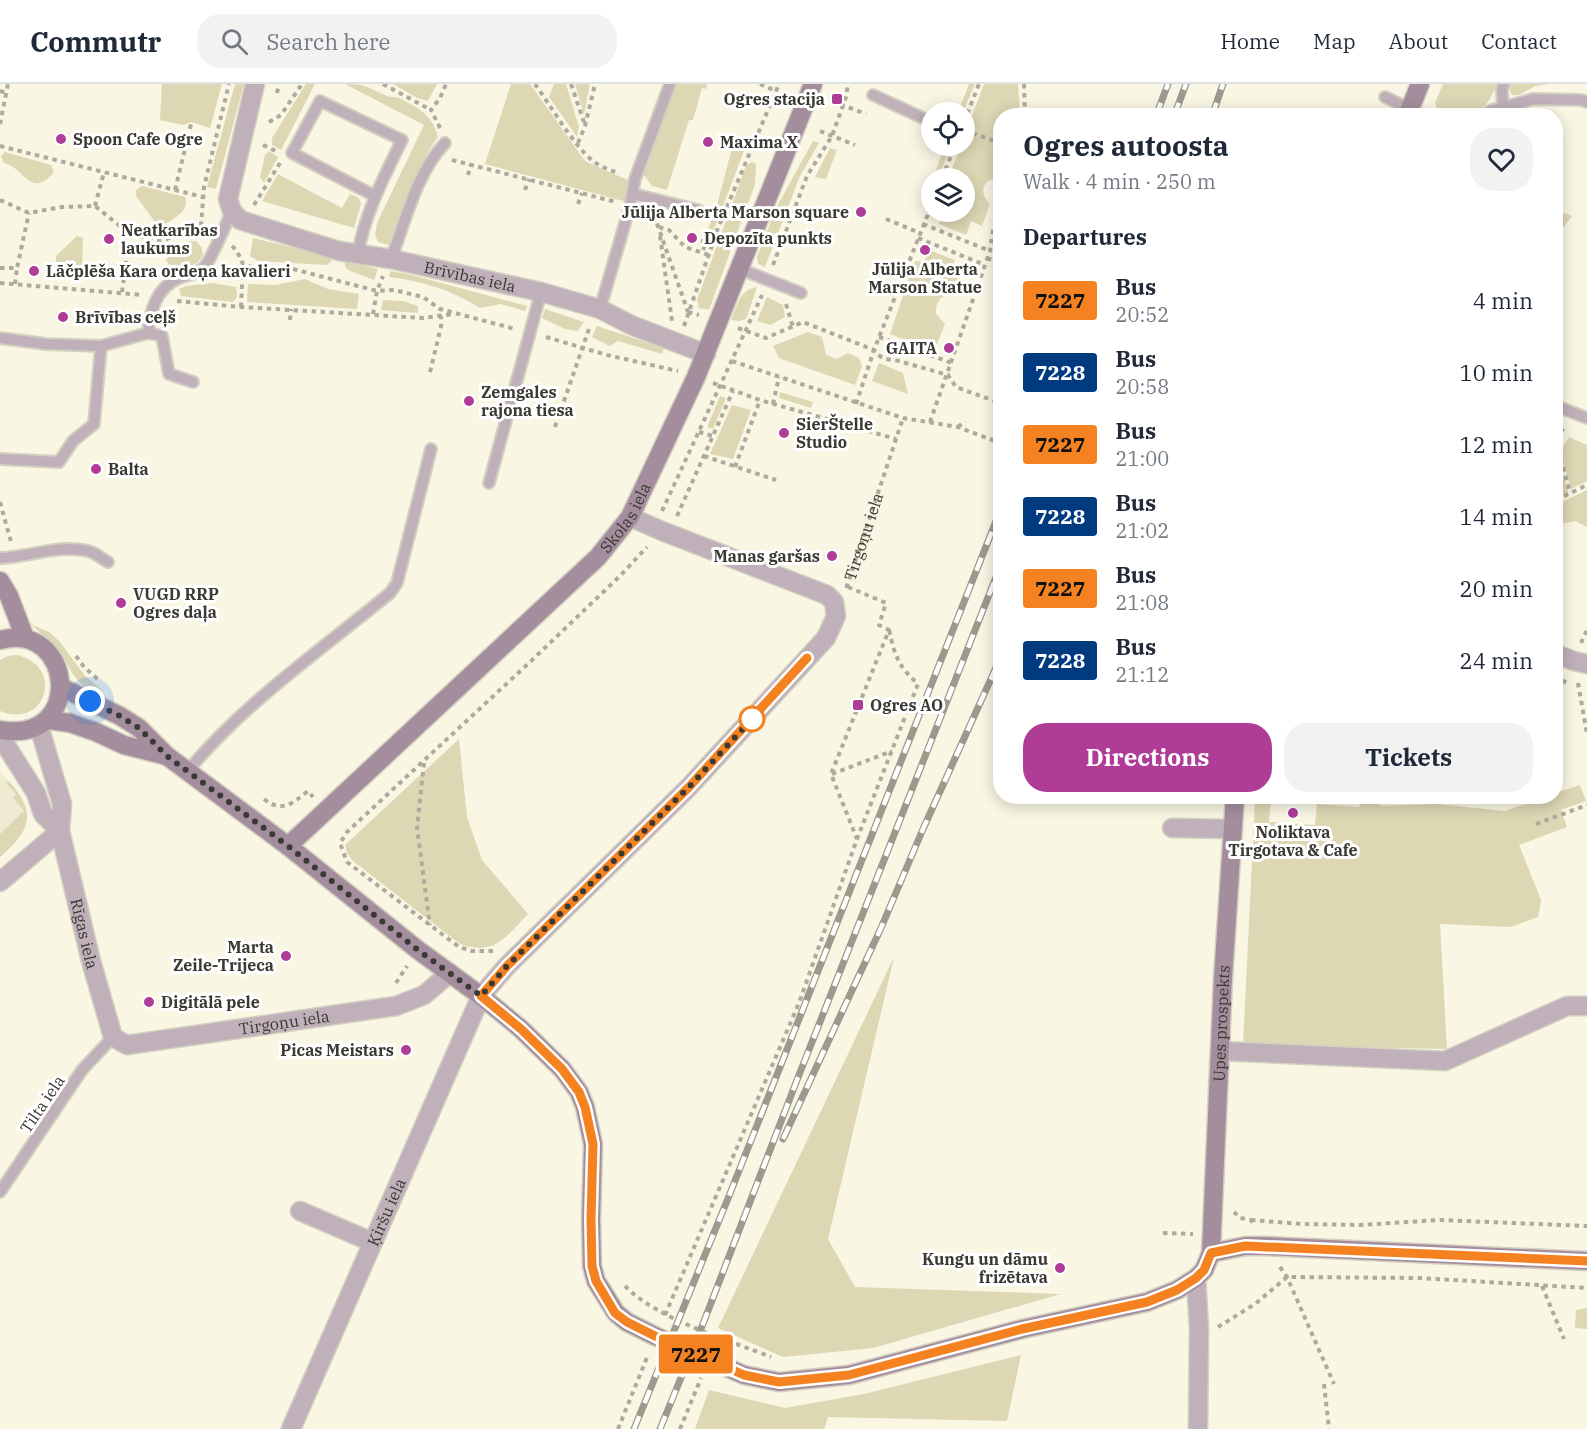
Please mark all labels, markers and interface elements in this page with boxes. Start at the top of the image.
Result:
search box [197,14,617,68]
text: Commutr [30,23,161,60]
icon: search [218,25,251,58]
text: Search here [266,27,390,56]
text: Home [1220,27,1280,55]
text: Map [1313,27,1356,55]
text: About [1389,27,1448,55]
text: Contact [1481,27,1557,55]
place label: Ogres stacija [723,89,825,109]
marker: Ogres stacija [830,92,844,106]
map controls [921,102,975,222]
button: locate [921,102,975,156]
text: Ogres autoosta [1023,127,1229,164]
button: heart [1470,128,1533,191]
place label: Spoon Cafe Ogre [73,129,203,149]
marker: Spoon Cafe Ogre [54,132,68,146]
place label: Maxima X [720,132,799,152]
marker: Maxima X [701,135,715,149]
button: layers [921,168,975,222]
text: Walk · 4 min · 250 m [1023,168,1216,195]
place label: Jūlija Alberta Marson square [622,202,849,222]
marker: Jūlija Alberta Marson square [854,205,868,219]
place label: Neatkarības laukums [121,220,218,258]
text: Departures [1023,222,1147,251]
place label: Depozīta punkts [704,228,832,248]
marker: Depozīta punkts [685,231,699,245]
marker: Neatkarības laukums [102,232,116,246]
marker: Jūlija Alberta Marson Statue [918,243,932,257]
street label: Brīvības iela [422,257,518,296]
place label: Jūlija Alberta Marson Statue [868,259,982,297]
place label: Lāčplēša Kara ordeņa kavalieri [46,261,291,282]
marker: Lāčplēša Kara ordeņa kavalieri [27,264,41,278]
text: Bus [1115,272,1156,301]
text: 7227 [1035,286,1085,314]
text: 4 min [1473,286,1533,315]
text: 20:52 [1115,301,1169,328]
place label: Brīvības ceļš [75,307,176,328]
marker: Brīvības ceļš [56,310,70,324]
place label: GAITA [886,338,937,358]
marker: GAITA [942,341,956,355]
text: Bus [1115,344,1156,373]
text: 7228 [1035,358,1085,386]
text: 10 min [1460,358,1533,387]
text: 20:58 [1115,373,1169,400]
place label: Zemgales rajona tiesa [481,382,574,420]
marker: Zemgales rajona tiesa [462,394,476,408]
place label: SierŠtelle Studio [796,413,873,452]
text: Bus [1115,416,1156,445]
marker: SierŠtelle Studio [777,426,791,440]
text: 7227 [1035,430,1085,458]
text: 12 min [1460,430,1533,459]
text: 21:00 [1115,445,1169,472]
place label: Balta [108,459,149,479]
marker: Balta [89,462,103,476]
street label: Skolas iela [595,479,655,557]
text: Bus [1115,488,1156,517]
street label: Tirgoņu iela [840,490,887,583]
text: 7228 [1035,502,1085,530]
text: 14 min [1460,502,1533,531]
text: 21:02 [1115,517,1169,544]
place label: Manas garšas [713,546,820,566]
marker: Manas garšas [825,549,839,563]
text: Bus [1115,560,1156,589]
text: 7227 [1035,574,1085,602]
text: 20 min [1460,574,1533,603]
place label: VUGD RRP Ogres daļa [133,584,219,623]
text: 21:08 [1115,589,1169,616]
marker: VUGD RRP Ogres daļa [114,596,128,610]
text: Bus [1115,632,1156,661]
text: 7228 [1035,646,1085,674]
text: 24 min [1460,646,1533,675]
text: 21:12 [1115,661,1169,688]
your location [75,686,105,716]
place label: Ogres AO [870,695,943,715]
marker: Ogres AO [851,698,865,712]
unlabelled marker [739,706,765,732]
button: Directions [1023,723,1272,792]
button: Tickets [1284,723,1533,792]
marker: Noliktava Tirgotava & Cafe [1286,806,1300,820]
place label: Noliktava Tirgotava & Cafe [1228,822,1358,860]
street label: Rīgas iela [66,896,103,972]
place label: Marta Zeile-Trijeca [173,937,274,975]
marker: Marta Zeile-Trijeca [279,949,293,963]
street label: Upes prospekts [1208,964,1234,1082]
place label: Digitālā pele [161,992,260,1012]
marker: Digitālā pele [142,995,156,1009]
street label: Tirgoņu iela [237,1006,331,1039]
place label: Picas Meistars [280,1040,394,1060]
marker: Picas Meistars [399,1043,413,1057]
street label: Tilta iela [15,1071,69,1137]
street label: Ķiršu iela [363,1175,410,1249]
place label: Kungu un dāmu frizētava [922,1249,1048,1287]
marker: Kungu un dāmu frizētava [1053,1261,1067,1275]
line badge: 7227 [654,1334,738,1374]
text: 7227 [671,1340,721,1368]

